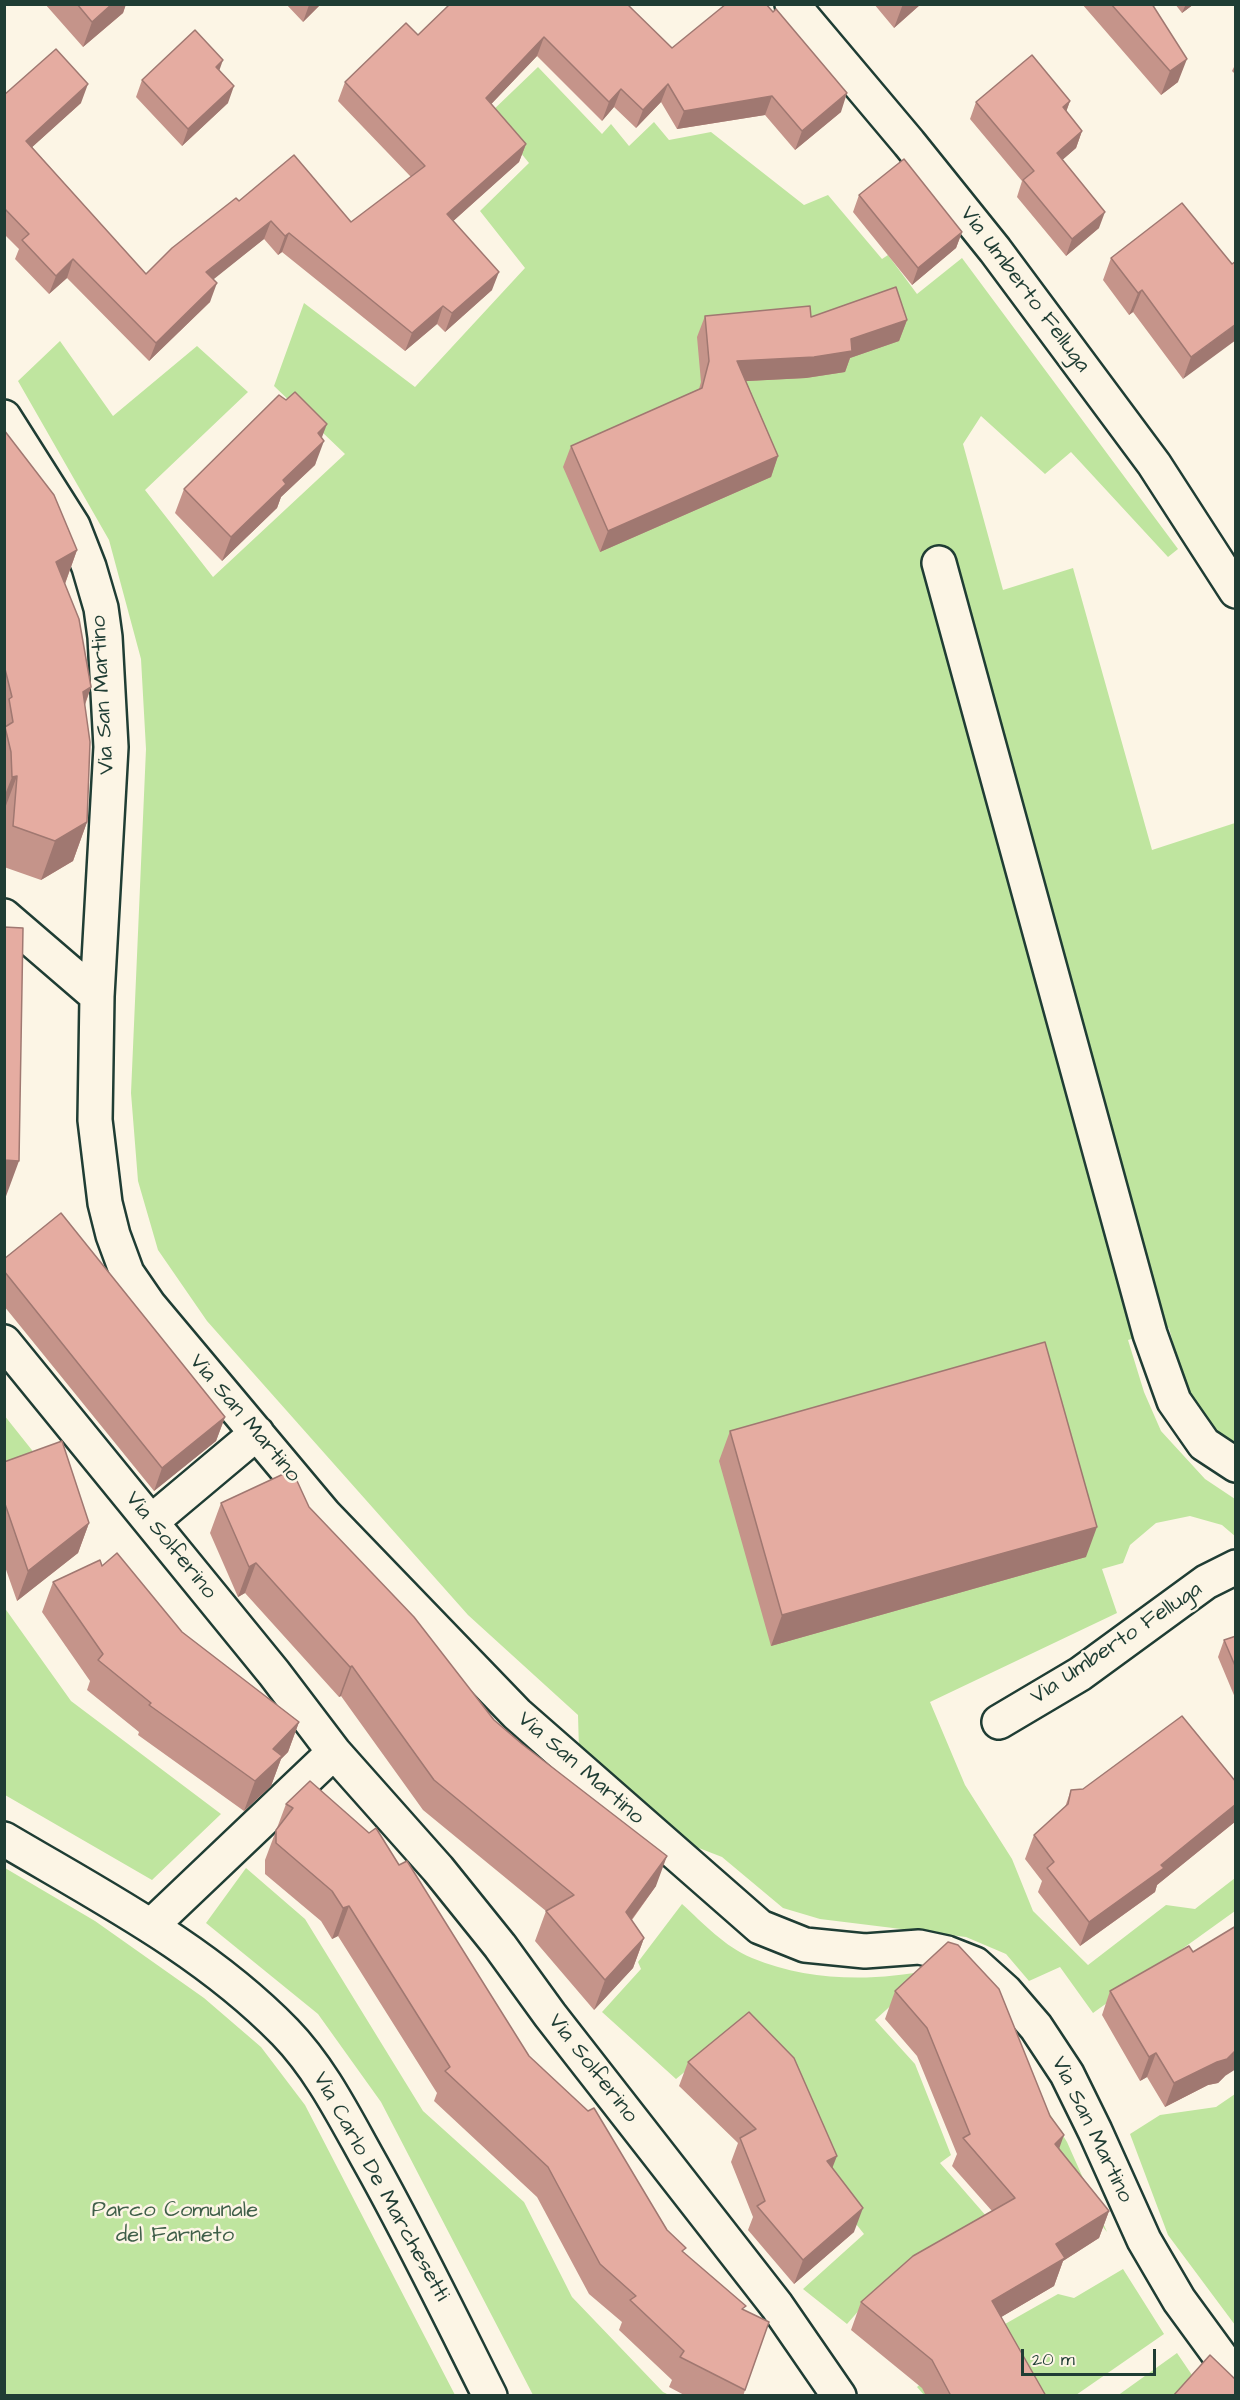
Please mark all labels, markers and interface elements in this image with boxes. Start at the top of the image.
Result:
street label: Via Umberto Felluga [953,202,1095,378]
street label: Via San Martino [87,615,121,775]
street label: Via San Martino [183,1349,305,1489]
street label: Via Solferino [119,1487,221,1605]
street label: Via Umberto Felluga [1026,1577,1208,1711]
street label: Via San Martino [511,1707,649,1831]
street label: Via Solferino [541,2009,643,2129]
street label: Via San Martino [1044,2053,1138,2207]
street label: Via Carlo De Marchesetti [306,2068,454,2306]
park label: Parco Comunale del Farneto [92,2198,258,2250]
scale bar [1024,2337,1159,2375]
text: 20 m [1032,2347,1075,2372]

